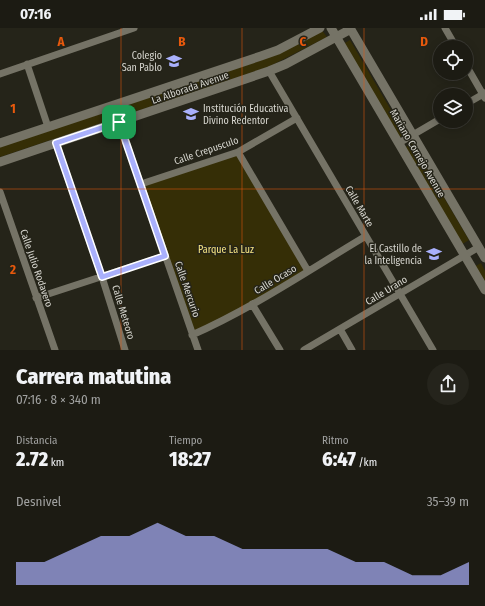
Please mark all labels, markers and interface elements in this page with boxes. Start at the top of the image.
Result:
text: 07:16 [20,5,51,23]
text: A [56,34,65,49]
text: B [178,34,186,49]
text: C [300,34,307,49]
text: D [420,34,428,49]
map controls [433,40,473,128]
button: locate [433,40,473,80]
place label: Colegio San Pablo [122,50,162,74]
school or university icon: Colegio San Pablo [165,52,183,70]
street label: La Alborada Avenue [150,69,231,107]
button: layers [433,88,473,128]
text: 1 [10,101,16,116]
place label: Institución Educativa Divino Redentor [203,103,288,127]
pin [102,105,136,139]
school or university icon: Institución Educativa Divino Redentor [182,105,200,123]
street label: Mariano Cornejo Avenue [387,107,447,200]
icon: arrive [108,111,130,133]
street label: Calle Crepusculo [172,134,240,168]
street label: Calle Marte [342,184,376,229]
street label: Calle Julio Rodavero [17,228,55,309]
place label: El Castillo de la Inteligencia [365,243,422,267]
park label: Parque La Luz [198,244,254,256]
school or university icon: El Castillo de la Inteligencia [425,245,443,263]
street label: Calle Mercurio [172,260,202,319]
text: 2 [9,262,16,277]
street label: Calle Ocaso [252,263,299,297]
street label: Calle Urano [363,274,410,308]
street label: Calle Meteoro [109,284,137,341]
text: Carrera matutina [16,363,171,390]
button: share [427,363,469,405]
text: 07:16 · 8 × 340 m [16,392,101,407]
text: Distancia [16,434,57,447]
text: Tiempo [169,434,202,447]
text: Ritmo [322,434,349,447]
text: 2.72 [16,447,48,471]
text: 18:27 [169,447,211,471]
text: 6:47 [322,447,356,471]
text: km [48,456,64,469]
text: /km [356,456,377,469]
text: Desnivel [16,494,61,509]
text: 35–39 m [427,494,469,509]

